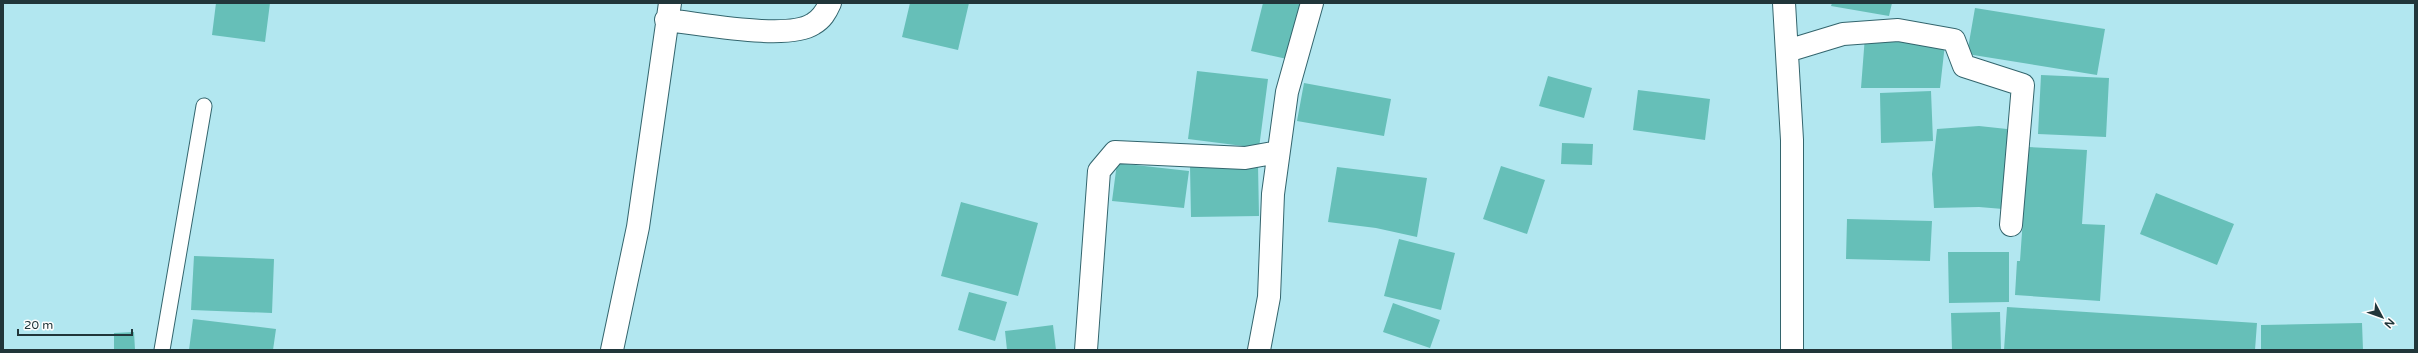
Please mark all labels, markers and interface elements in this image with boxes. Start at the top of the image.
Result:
north arrow [2362,297,2402,337]
scale bar [18,311,132,337]
text: N [2381,316,2397,331]
text: 20 m [24,318,53,332]

